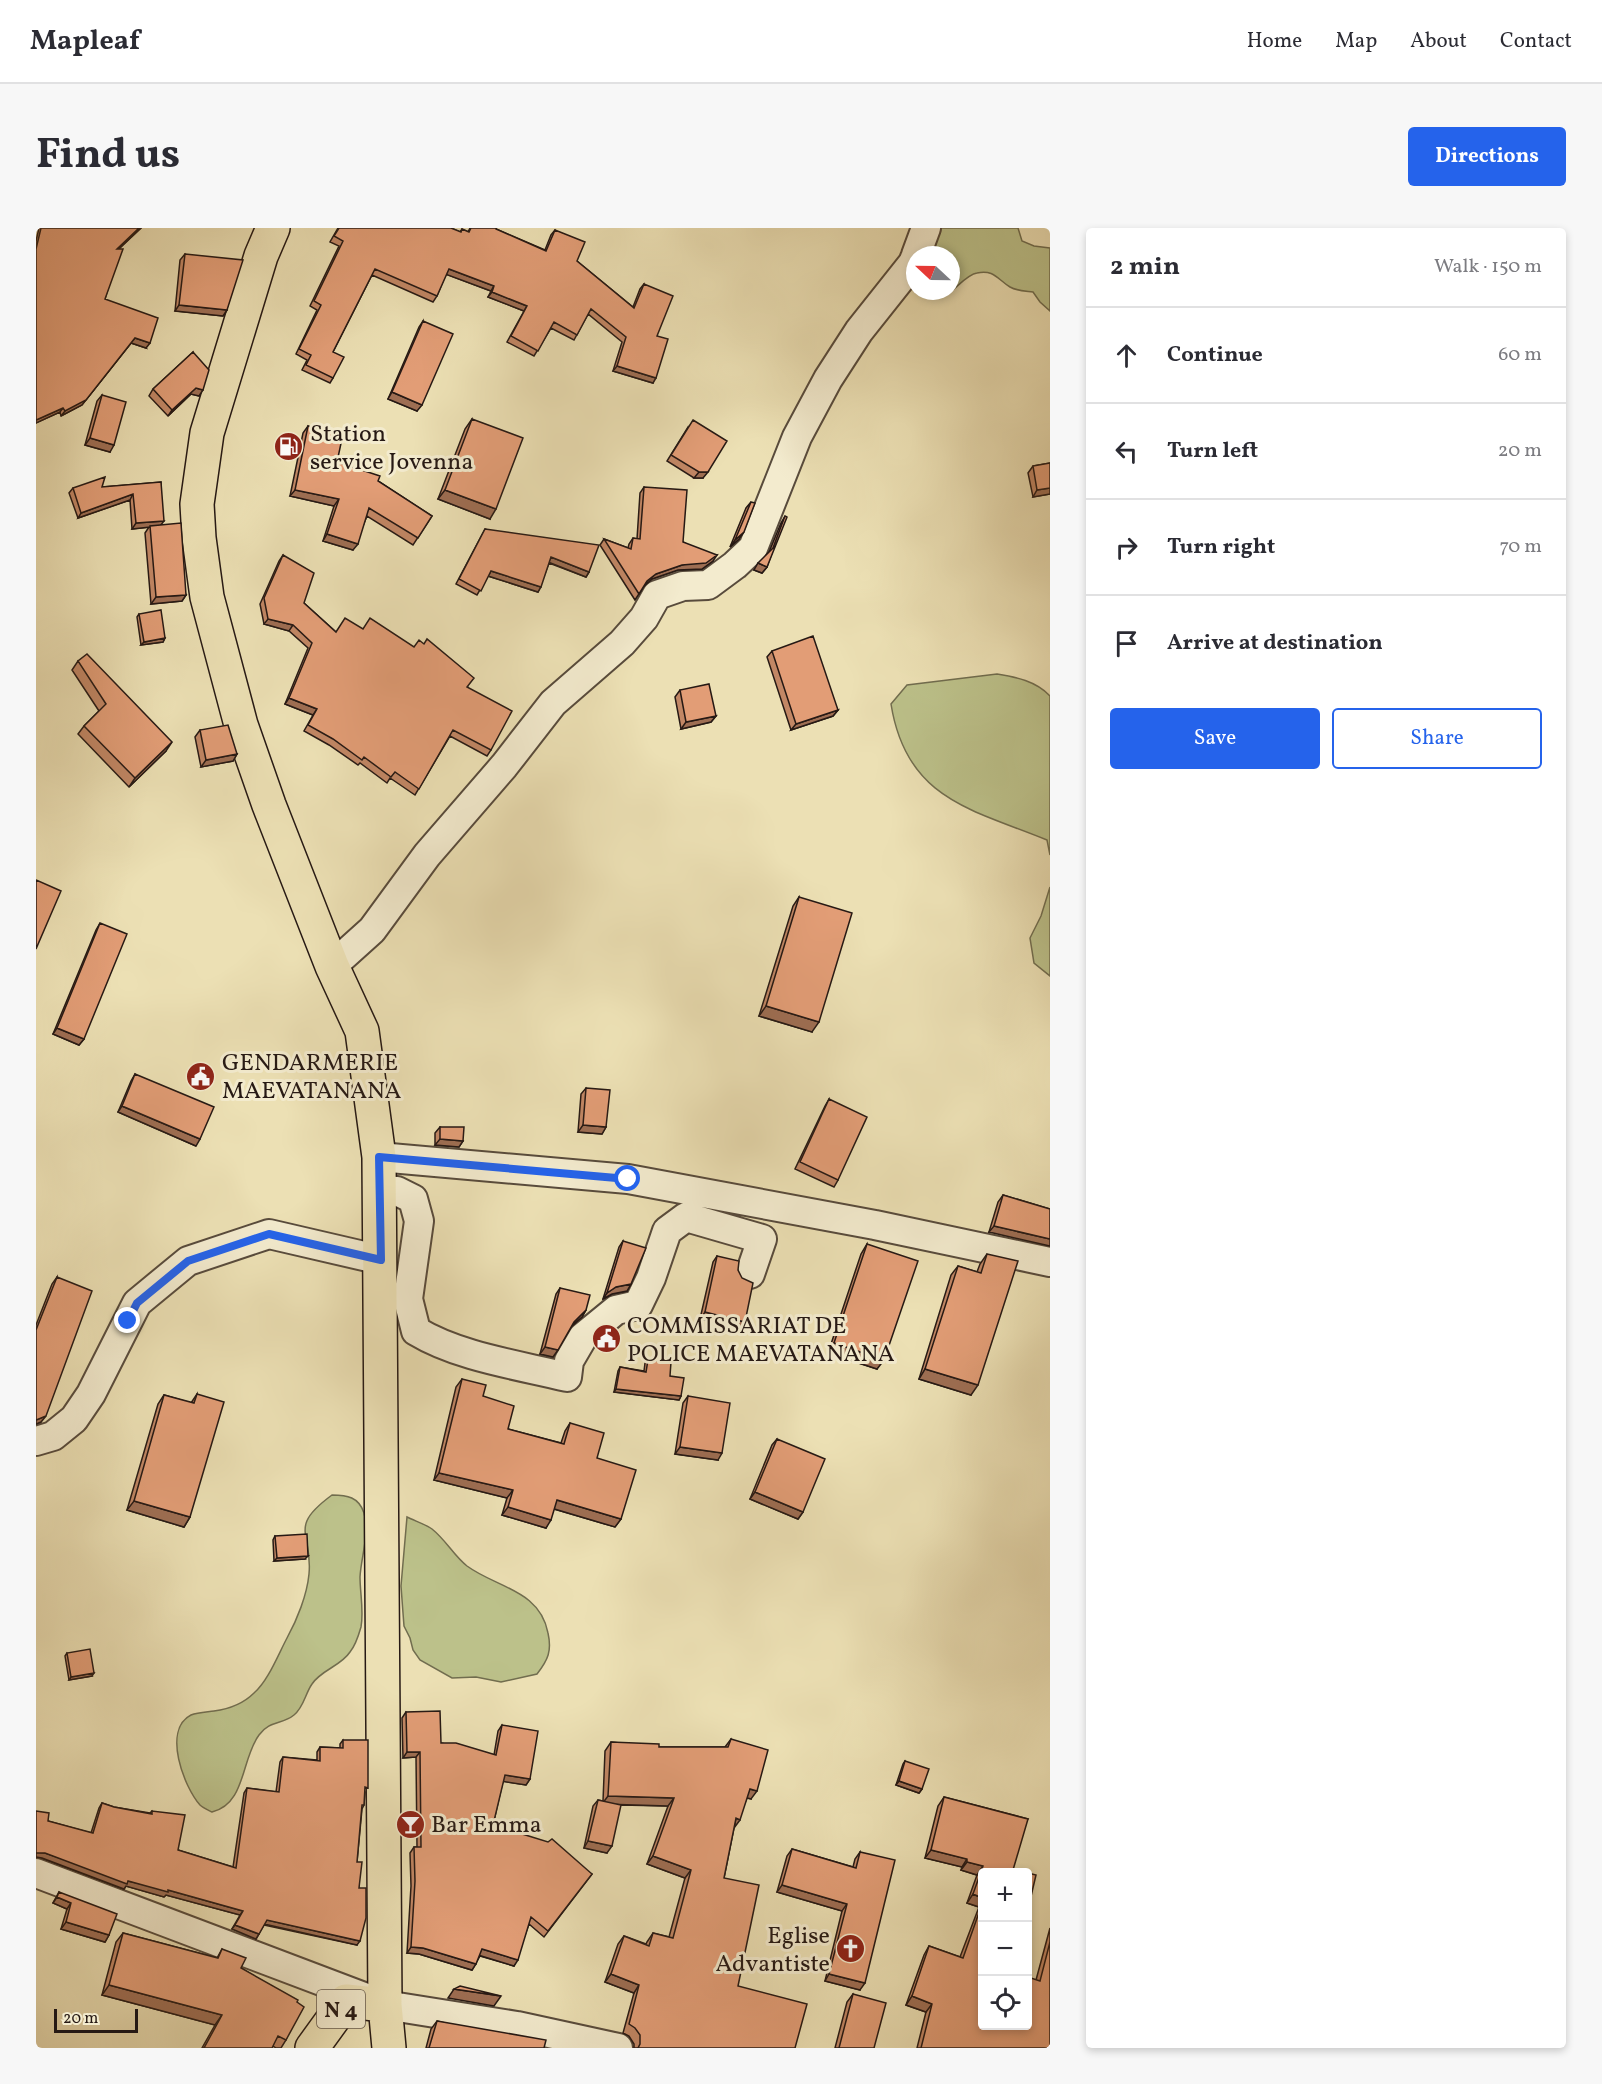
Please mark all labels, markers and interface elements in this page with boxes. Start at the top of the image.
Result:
text: Mapleaf [30,22,140,61]
text: Home [1247,27,1302,56]
text: Map [1335,27,1377,56]
text: About [1410,27,1467,56]
text: Contact [1500,27,1572,56]
text: Find us [36,127,180,186]
button: Directions [1408,127,1566,186]
north arrow [906,246,960,300]
text: 2 min [1110,249,1180,285]
text: Walk · 150 m [1434,253,1542,281]
icon: ahead [1110,339,1143,372]
text: Continue [1167,340,1263,371]
text: 60 m [1498,341,1542,369]
place label: Station service Jovenna [310,418,473,480]
fuel station icon: Station service Jovenna [273,431,305,463]
icon: left [1110,435,1143,468]
text: Turn left [1167,436,1258,467]
text: 20 m [1498,437,1542,465]
icon: right [1110,531,1143,564]
text: Turn right [1167,532,1275,563]
text: 70 m [1499,533,1542,561]
icon: arrive [1110,627,1143,660]
text: Arrive at destination [1167,628,1383,659]
button: Save [1110,708,1320,769]
button: Share [1332,708,1542,769]
place label: GENDARMERIE MAEVATANANA [222,1047,401,1109]
public building icon: GENDARMERIE MAEVATANANA [185,1060,217,1092]
route start [614,1165,640,1191]
route end [114,1307,140,1333]
place label: COMMISSARIAT DE POLICE MAEVATANANA [627,1310,895,1372]
public building icon: COMMISSARIAT DE POLICE MAEVATANANA [590,1323,622,1355]
bar icon: Bar Emma [394,1808,426,1840]
place label: Bar Emma [431,1809,542,1843]
map controls [978,1868,1032,2030]
button: + [978,1868,1032,1922]
place label: Eglise Advantiste [716,1920,830,1982]
button: − [978,1922,1032,1976]
church icon: Eglise Advantiste [835,1933,867,1965]
button: locate [978,1976,1032,2030]
road number: N 4 [317,1990,365,2028]
scale bar [54,2006,138,2034]
text: 20 m [63,2008,98,2030]

